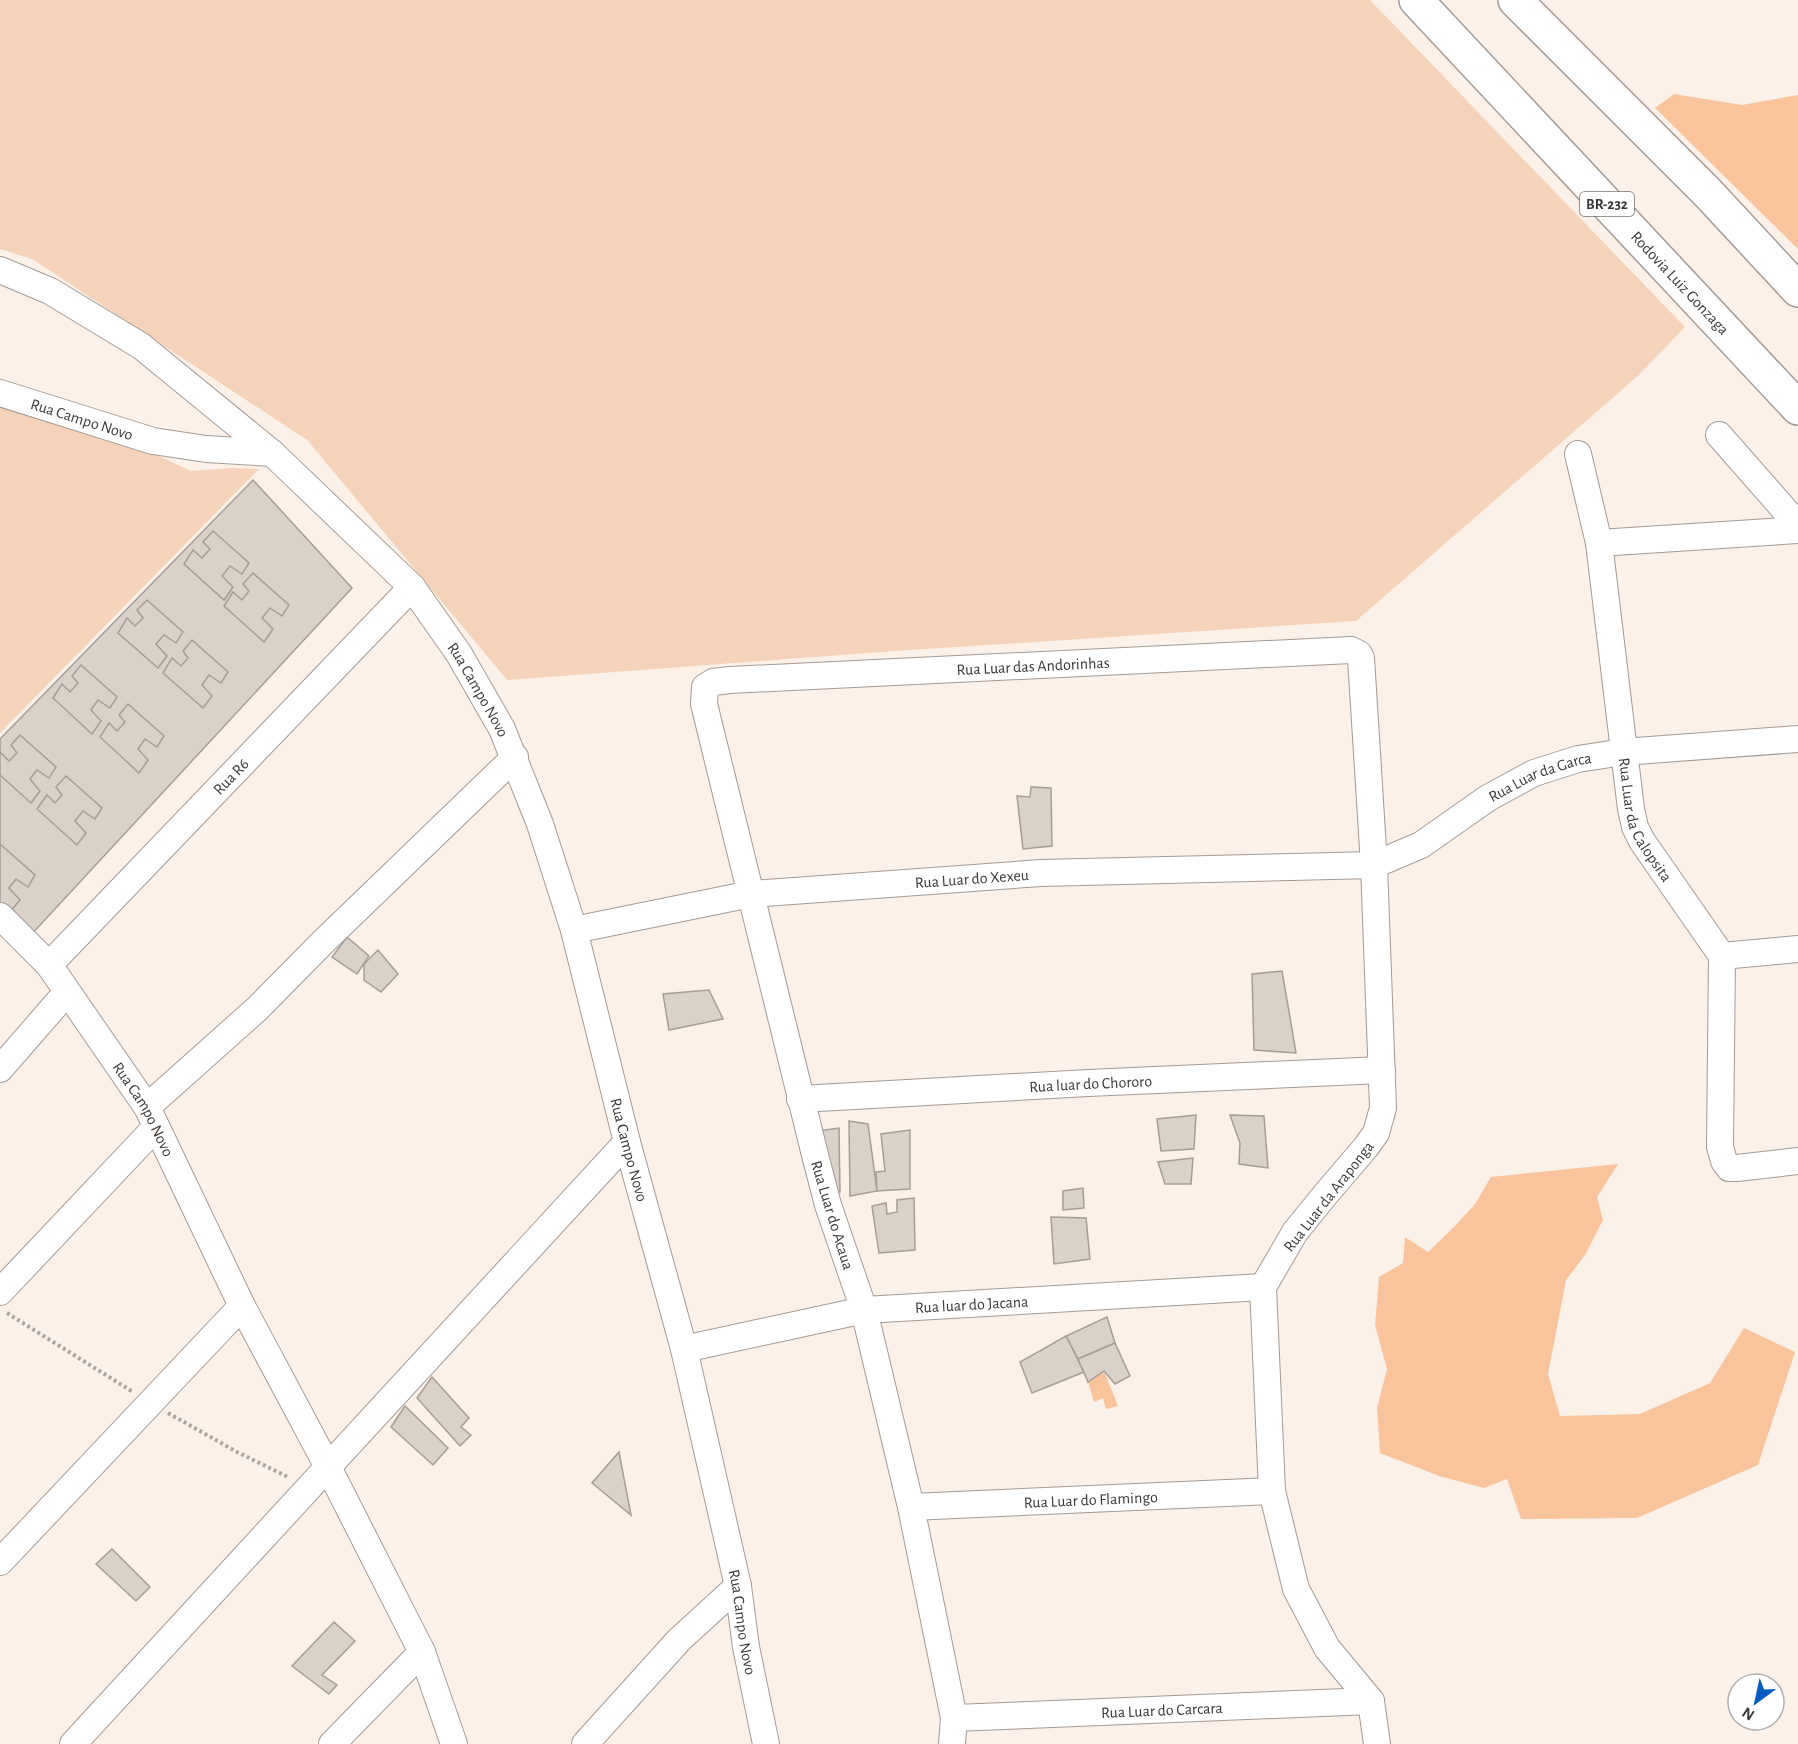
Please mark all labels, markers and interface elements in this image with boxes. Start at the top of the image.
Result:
road number: BR-232 [1580,192,1634,216]
street label: Rodovia Luiz Gonzaga [1628,228,1732,338]
street label: Rua Campo Novo [29,396,135,443]
street label: Rua Campo Novo [444,640,511,739]
street label: Rua Luar das Andorinhas [956,655,1110,678]
street label: Rua Luar da Garca [1486,750,1592,805]
street label: Rua R6 [210,756,252,798]
street label: Rua Luar da Calopsita [1616,757,1675,885]
street label: Rua Luar do Xexeu [914,867,1029,891]
street label: Rua Campo Novo [109,1059,176,1159]
street label: Rua luar do Chororo [1029,1073,1153,1095]
street label: Rua Campo Novo [607,1096,650,1204]
street label: Rua Luar da Araponga [1281,1138,1377,1255]
street label: Rua Luar do Acaua [808,1159,856,1272]
street label: Rua luar do Jacana [914,1294,1029,1316]
street label: Rua Luar do Flamingo [1023,1489,1158,1511]
street label: Rua Campo Novo [725,1568,759,1676]
north arrow [1726,1672,1786,1732]
street label: Rua Luar do Carcara [1101,1700,1223,1721]
text: N [1739,1704,1757,1723]

